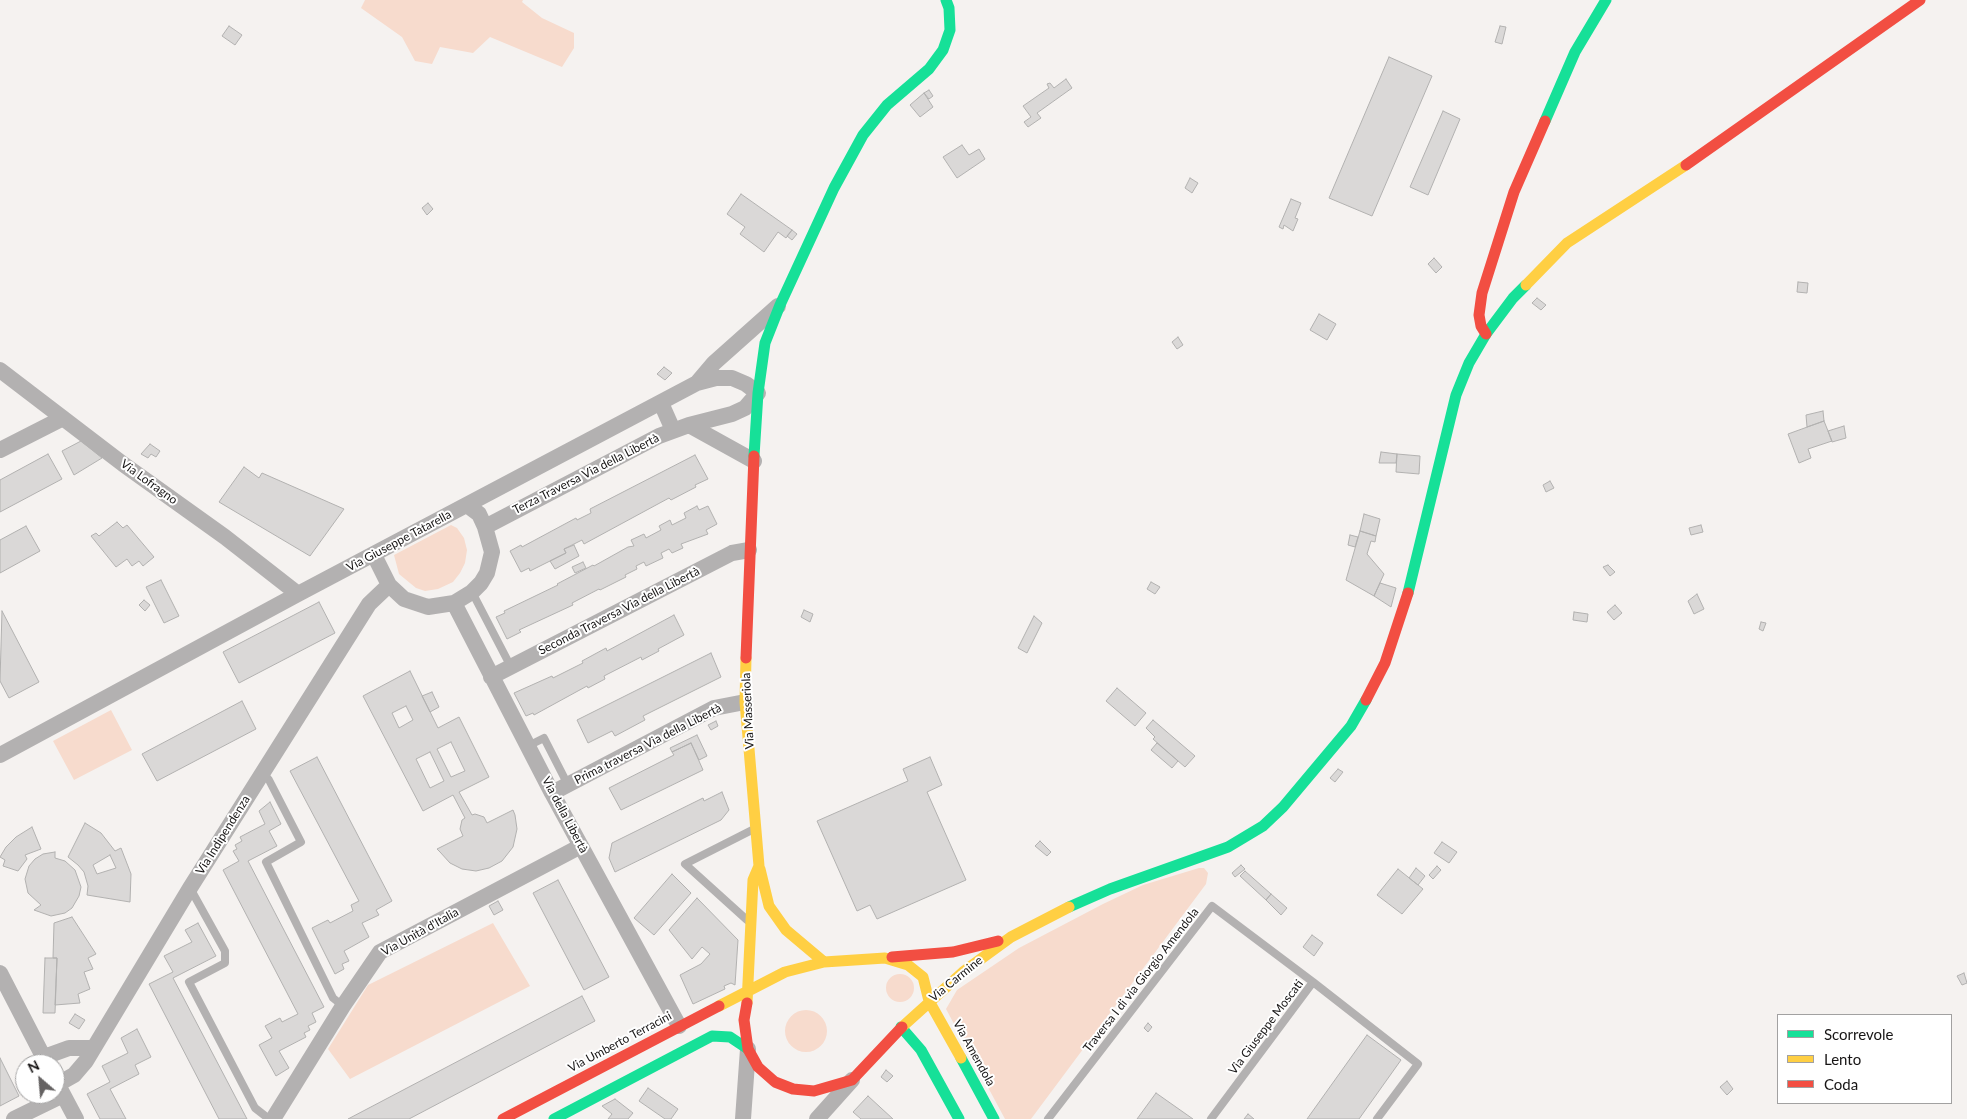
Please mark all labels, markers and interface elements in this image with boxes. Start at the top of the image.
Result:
street label: Terza Traversa Via della Libertà [511,431,661,517]
street label: Via Lofragno [118,457,180,507]
street label: Via Giuseppe Tatarella [344,507,454,575]
street label: Seconda Traversa Via della Libertà [536,564,702,658]
street label: Via Masseriola [739,672,757,750]
street label: Prima traversa Via della Libertà [572,701,724,787]
street label: Via della Libertà [539,774,591,856]
street label: Via Indipendenza [193,793,253,877]
street label: Via Unità d'Italia [379,905,461,959]
street label: Traversa I di via Giorgio Amendola [1080,905,1202,1055]
street label: Via Carmine [927,953,985,1005]
street label: Via Giuseppe Moscati [1226,977,1306,1077]
street label: Via Umberto Terracini [566,1009,674,1075]
legend [1777,1014,1952,1104]
street label: Via Amendola [950,1017,998,1089]
text: Scorrevole [1824,1025,1894,1043]
text: Lento [1824,1050,1861,1068]
north arrow [15,1054,65,1104]
text: N [25,1056,42,1076]
text: Coda [1824,1075,1858,1093]

